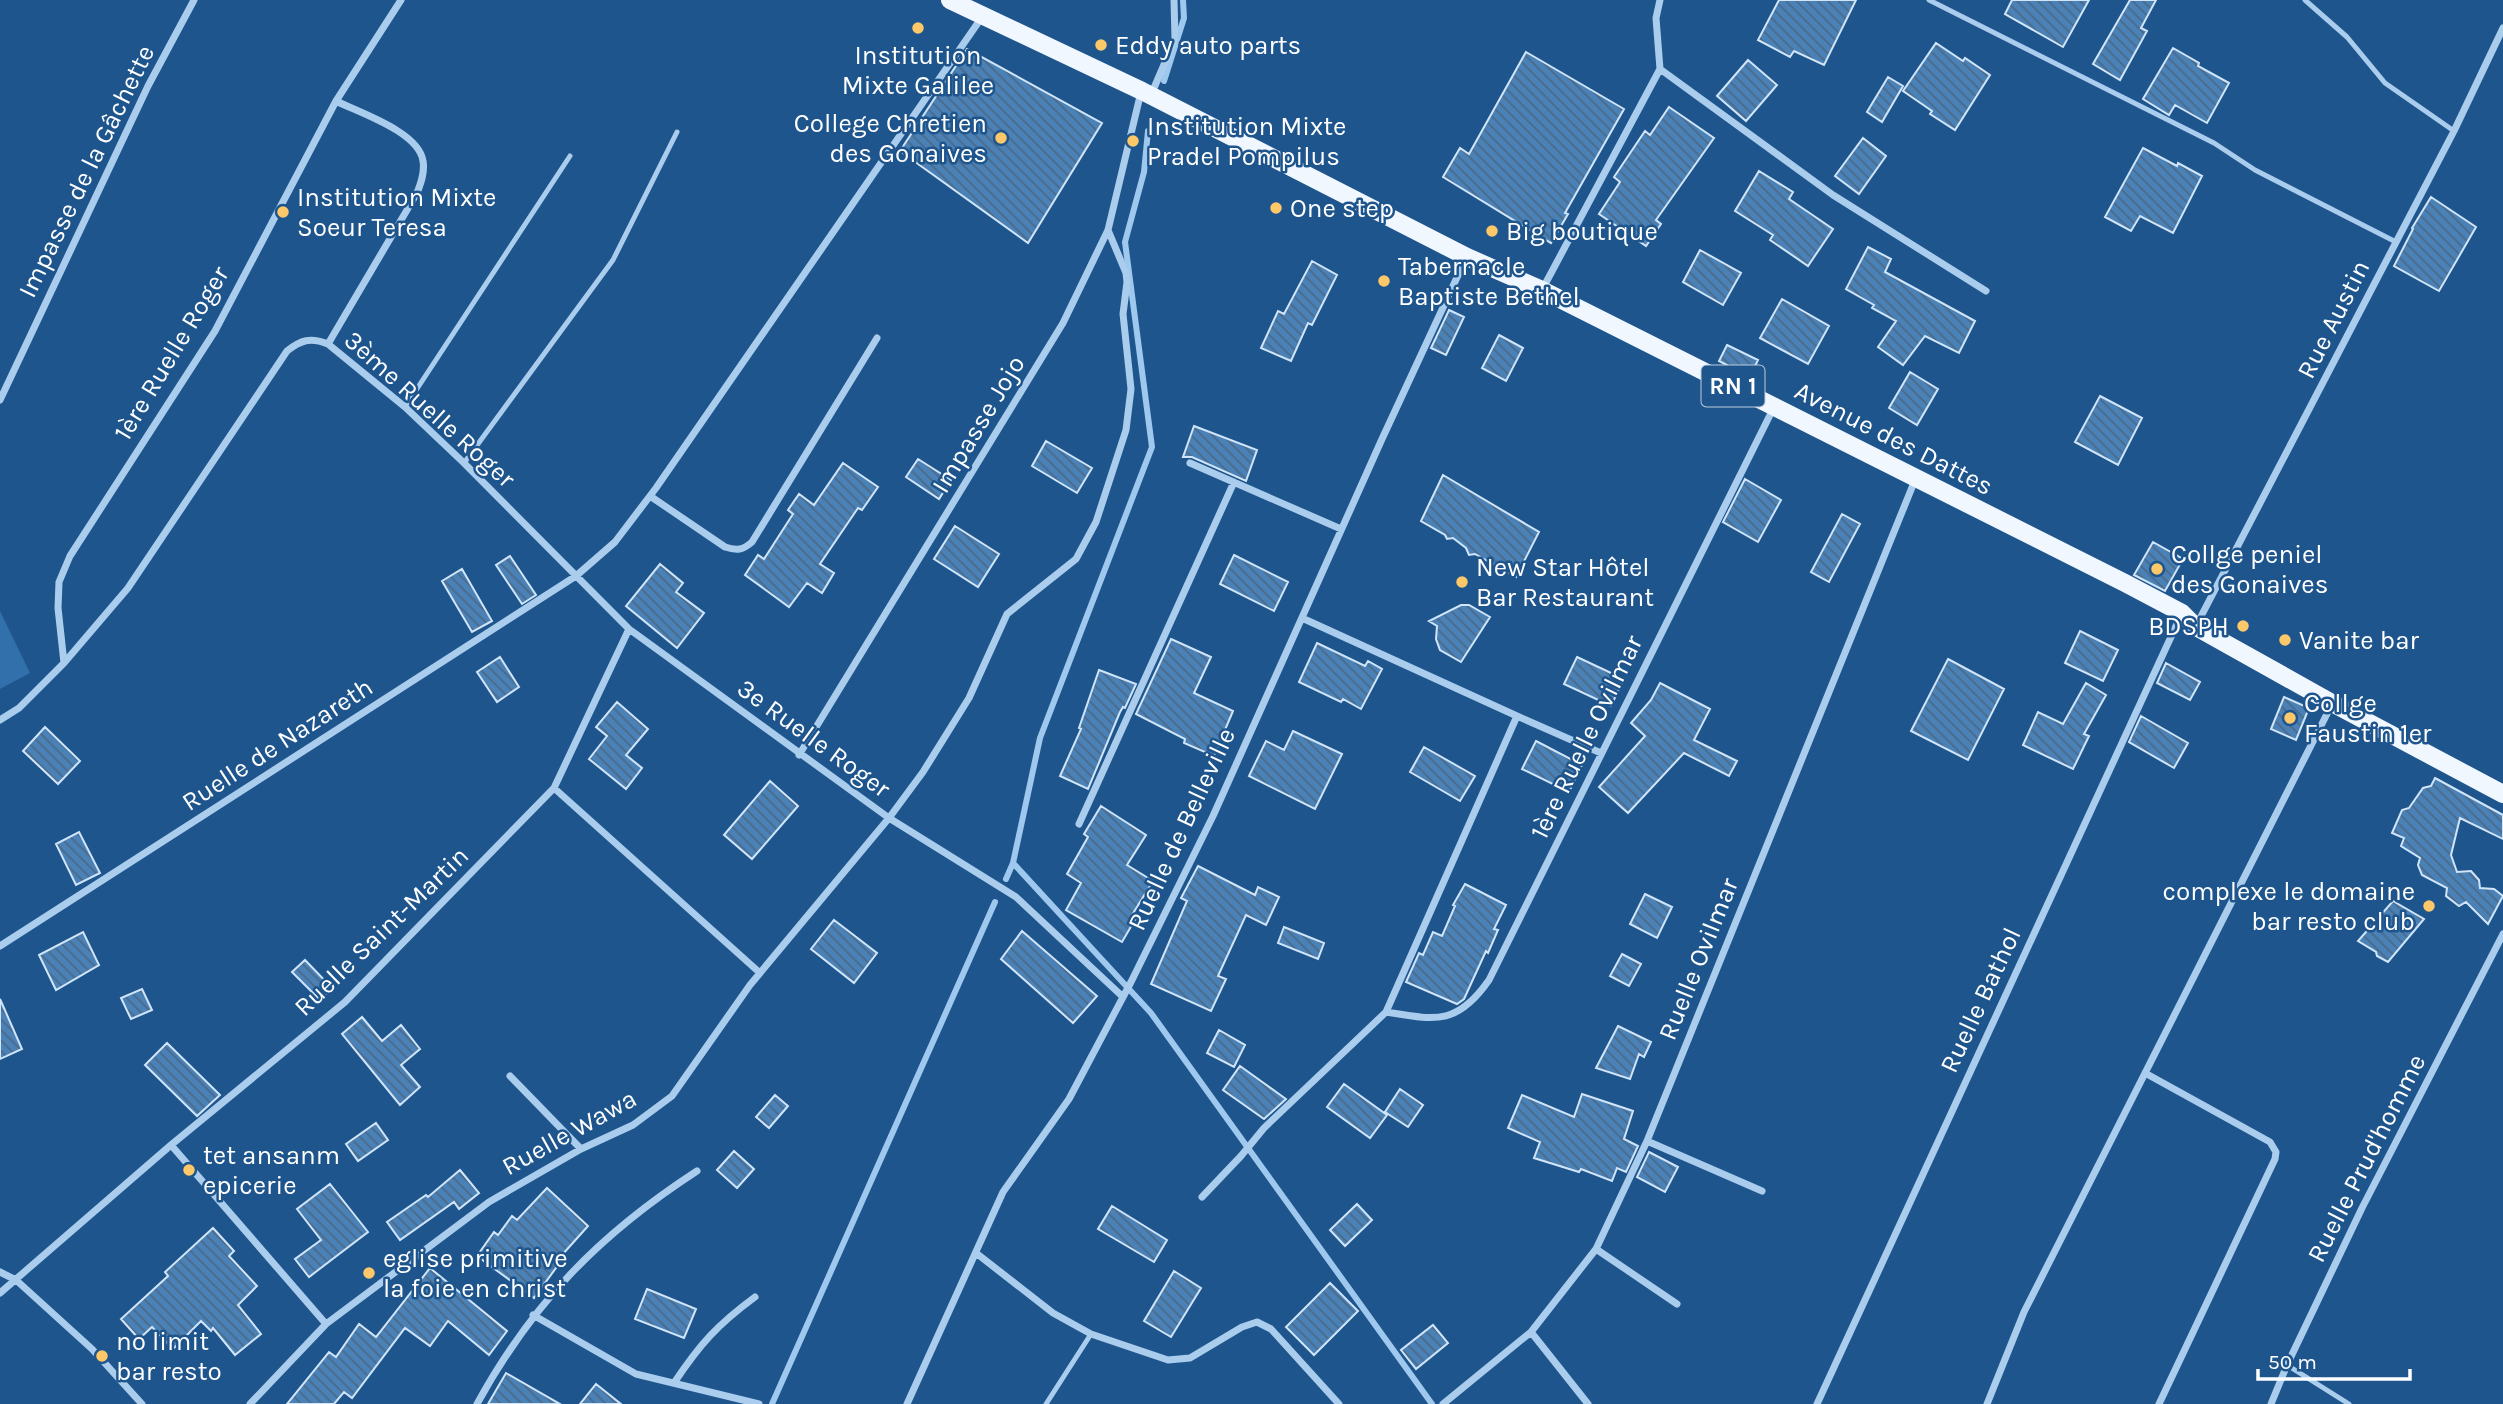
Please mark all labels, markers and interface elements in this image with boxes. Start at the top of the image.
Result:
marker: Institution Mixte Galilee [910,20,926,36]
place label: Eddy auto parts [1115,30,1301,61]
marker: Eddy auto parts [1093,37,1109,53]
street label: Impasse de la Gâchette [12,40,161,303]
place label: Institution Mixte Galilee [842,40,994,101]
place label: College Chretien des Gonaives [794,108,987,169]
place label: Institution Mixte Pradel Pompilus [1147,111,1346,172]
marker: College Chretien des Gonaives [993,130,1009,146]
marker: Institution Mixte Pradel Pompilus [1125,133,1141,149]
place label: Institution Mixte Soeur Teresa [297,182,496,243]
place label: One step [1290,193,1394,224]
marker: One step [1268,200,1284,216]
marker: Institution Mixte Soeur Teresa [275,204,291,220]
place label: Big boutique [1506,216,1658,247]
marker: Big boutique [1484,223,1500,239]
place label: Tabernacle Baptiste Bethel [1398,251,1580,312]
street label: Rue Austin [2290,255,2376,384]
street label: 1ère Ruelle Roger [107,260,236,446]
marker: Tabernacle Baptiste Bethel [1376,273,1392,289]
street label: 3ème Ruelle Roger [338,325,522,495]
street label: Impasse Jojo [925,350,1032,499]
road number: RN 1 [1702,366,1764,407]
street label: Avenue des Dattes [1789,375,1998,502]
place label: Collge peniel des Gonaives [2171,539,2328,600]
place label: New Star Hôtel Bar Restaurant [1476,552,1654,613]
marker: Collge peniel des Gonaives [2149,561,2165,577]
marker: New Star Hôtel Bar Restaurant [1454,574,1470,590]
place label: BDSPH [2148,611,2229,642]
marker: BDSPH [2235,618,2251,634]
place label: Vanite bar [2299,625,2420,656]
street label: 1ère Ruelle Ovilmar [1524,630,1649,844]
marker: Vanite bar [2277,632,2293,648]
street label: Ruelle de Nazareth [176,671,378,818]
street label: 3e Ruelle Roger [731,673,897,805]
place label: Collge Faustin 1er [2304,688,2432,749]
marker: Collge Faustin 1er [2282,710,2298,726]
street label: Ruelle de Belleville [1121,723,1242,936]
street label: Ruelle Saint-Martin [288,840,475,1023]
street label: Ruelle Ovilmar [1652,873,1745,1045]
place label: complexe le domaine bar resto club [2163,876,2415,937]
marker: complexe le domaine bar resto club [2421,898,2437,914]
street label: Ruelle Bathol [1933,923,2028,1078]
street label: Ruelle Prud'homme [2301,1049,2432,1267]
street label: Ruelle Wawa [497,1083,642,1182]
place label: tet ansanm epicerie [203,1140,340,1201]
marker: tet ansanm epicerie [181,1162,197,1178]
place label: eglise primitive la foie en christ [383,1243,568,1304]
marker: eglise primitive la foie en christ [361,1265,377,1281]
place label: no limit bar resto [116,1326,222,1387]
scale bar [2258,1338,2410,1382]
marker: no limit bar resto [94,1348,110,1364]
text: 50 m [2268,1350,2317,1374]

